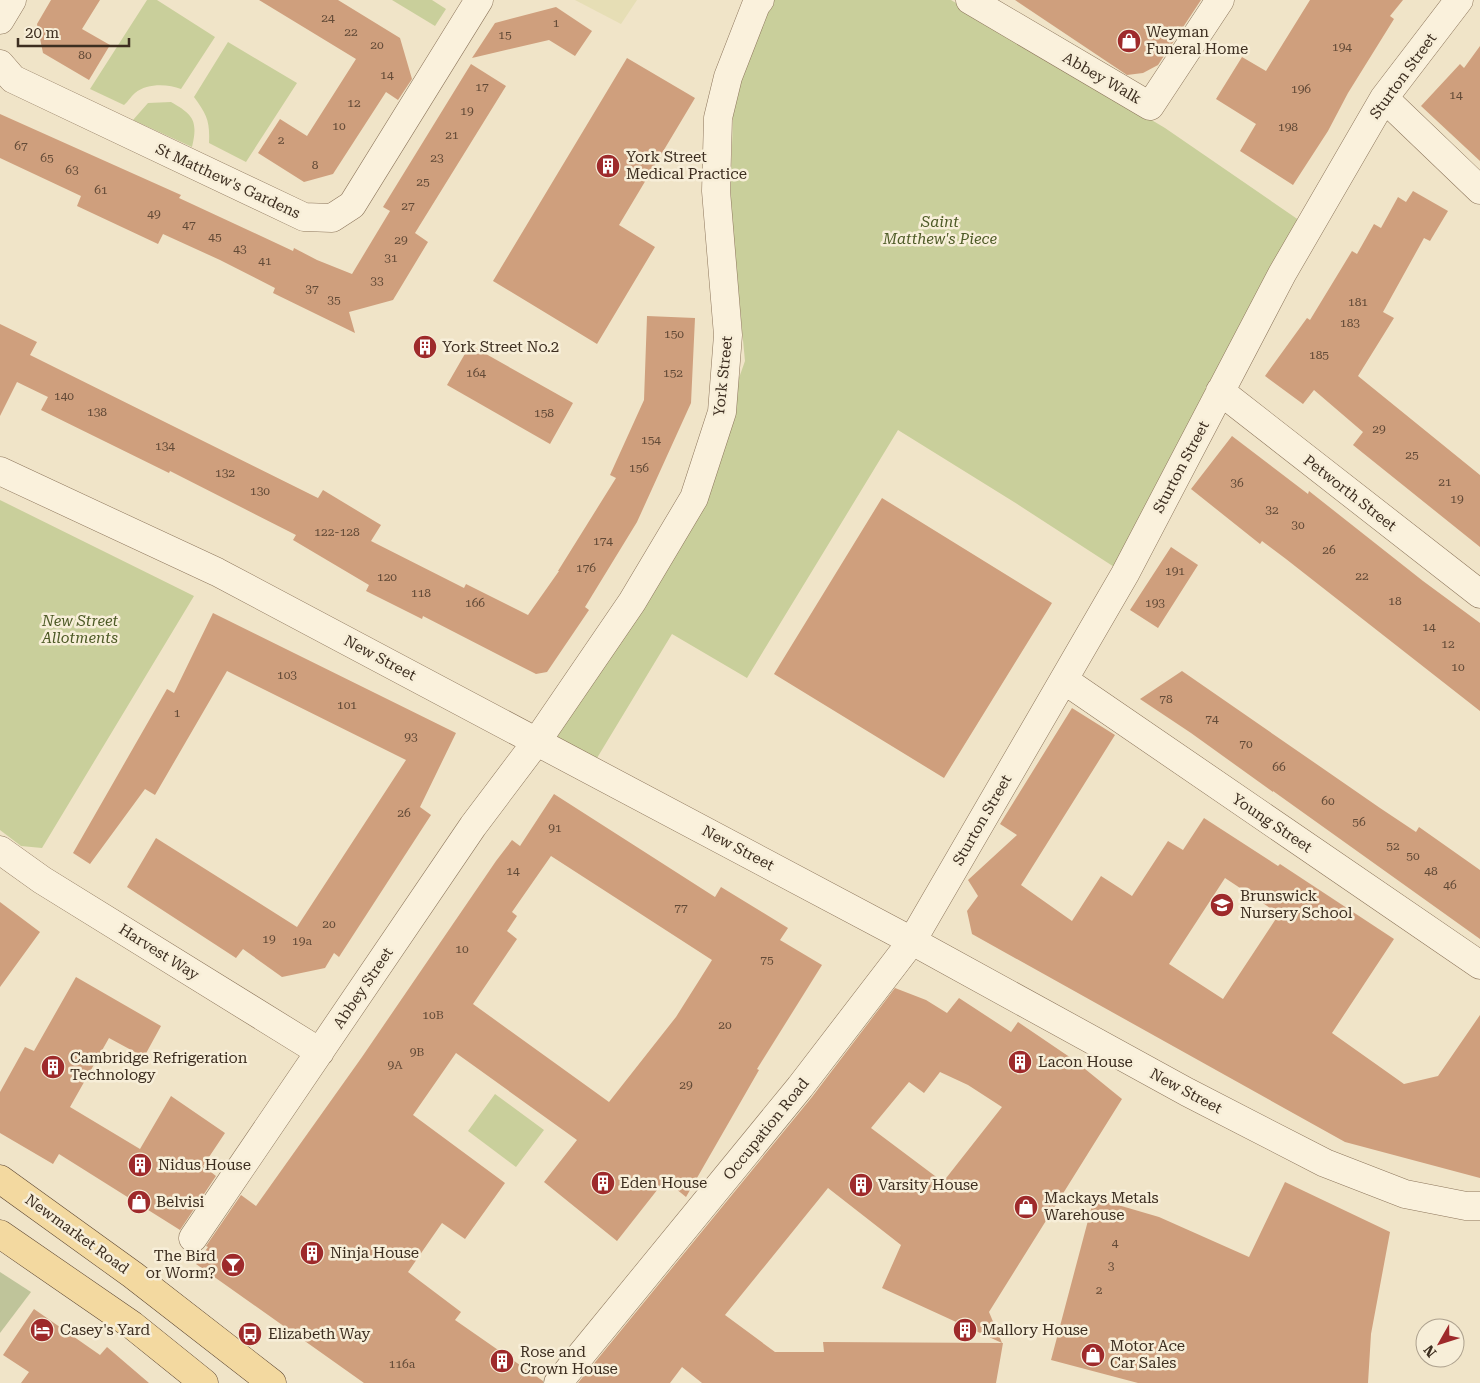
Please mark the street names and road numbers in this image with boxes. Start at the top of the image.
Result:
street label: Sturton Street [1366,29,1440,122]
street label: Abbey Walk [1060,48,1145,108]
street label: St Matthew's Gardens [153,140,303,222]
street label: York Street [710,334,736,417]
street label: Sturton Street [1149,417,1213,516]
street label: Petworth Street [1300,451,1400,535]
street label: New Street [341,631,420,685]
street label: Sturton Street [949,771,1015,869]
street label: Young Street [1229,790,1316,857]
street label: New Street [699,821,778,875]
street label: Harvest Way [116,920,203,984]
street label: Abbey Street [329,944,397,1032]
street label: New Street [1147,1064,1226,1118]
street label: Occupation Road [719,1074,813,1183]
street label: Newmarket Road [22,1190,133,1278]

